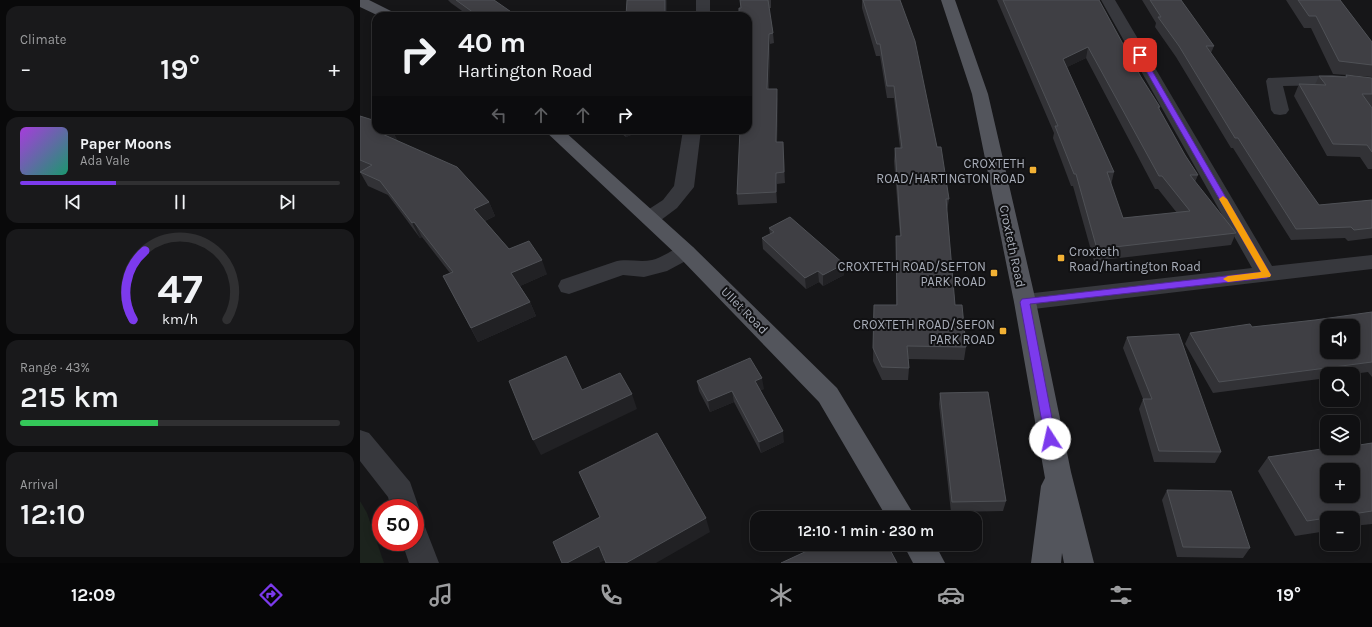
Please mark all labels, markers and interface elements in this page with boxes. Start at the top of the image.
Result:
text: 40 m [458,26,526,59]
icon: right [392,28,444,80]
text: Climate [20,32,66,47]
pin [1123,38,1157,72]
icon: arrive [1129,44,1151,66]
text: 19° [160,51,200,87]
text: − [20,56,32,82]
text: + [328,56,340,82]
text: Hartington Road [458,60,593,82]
icon: left [488,104,510,126]
icon: ahead [530,104,552,126]
icon: ahead [572,104,594,126]
icon: right [614,104,636,126]
text: Paper Moons [80,135,172,153]
text: Ada Vale [80,153,130,168]
place label: CROXTETH ROAD/HARTINGTON ROAD [876,156,1025,186]
marker: CROXTETH ROAD/HARTINGTON ROAD [1028,165,1038,175]
icon: previous [62,191,84,213]
icon: pause [169,191,191,213]
icon: next [276,191,298,213]
street label: Croxteth Road [996,204,1029,289]
place label: Croxteth Road/hartington Road [1069,244,1201,274]
marker: Croxteth Road/hartington Road [1056,253,1066,263]
place label: CROXTETH ROAD/SEFTON PARK ROAD [838,259,986,289]
text: 47 [157,264,203,312]
marker: CROXTETH ROAD/SEFTON PARK ROAD [989,268,999,278]
street label: Ullet Road [718,284,771,337]
text: km/h [162,310,198,327]
place label: CROXTETH ROAD/SEFON PARK ROAD [853,317,995,347]
map controls [1320,319,1360,551]
button: sound [1320,319,1360,359]
marker: CROXTETH ROAD/SEFON PARK ROAD [998,326,1008,336]
text: Range · 43% [20,360,90,375]
button: search [1320,367,1360,407]
text: 215 km [20,379,119,415]
button: layers [1320,415,1360,455]
position arrow [1029,418,1071,460]
button: + [1320,463,1360,503]
text: Arrival [20,477,58,492]
text: 12:10 [20,496,85,532]
speed limit sign: 50 [372,499,424,551]
button: − [1320,511,1360,551]
text: 12:10 · 1 min · 230 m [798,522,934,540]
icon: directions [257,581,285,609]
icon: music [427,581,455,609]
icon: phone [597,581,625,609]
icon: climate [767,581,795,609]
icon: car [937,581,965,609]
icon: filters [1107,581,1135,609]
text: 12:09 [71,584,115,606]
text: 19° [1277,584,1301,606]

